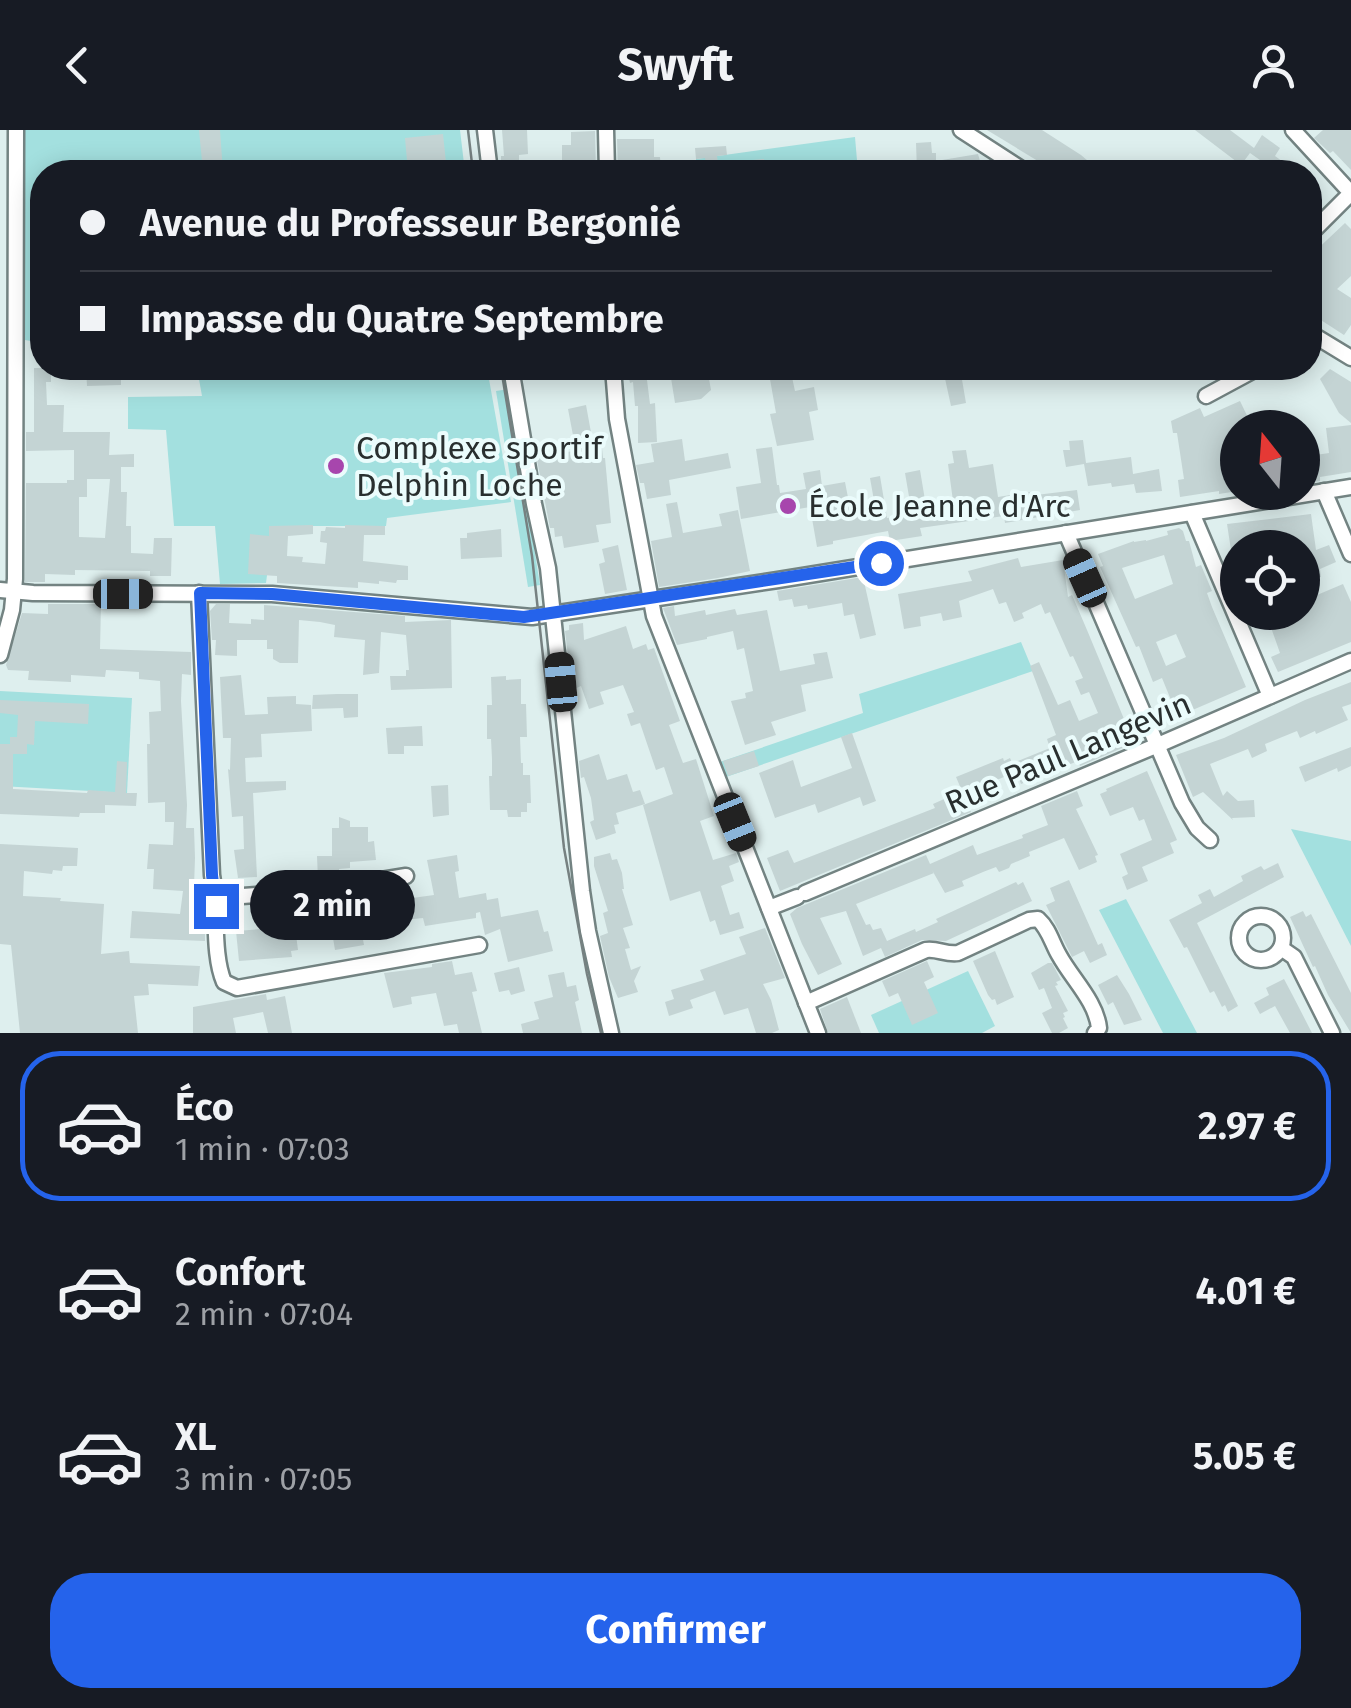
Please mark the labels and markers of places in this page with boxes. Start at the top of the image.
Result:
place label: Complexe sportif Delphin Loche [356,429,604,504]
marker: Complexe sportif Delphin Loche [325,455,347,477]
place label: École Jeanne d'Arc [808,487,1071,525]
marker: École Jeanne d'Arc [777,495,799,517]

